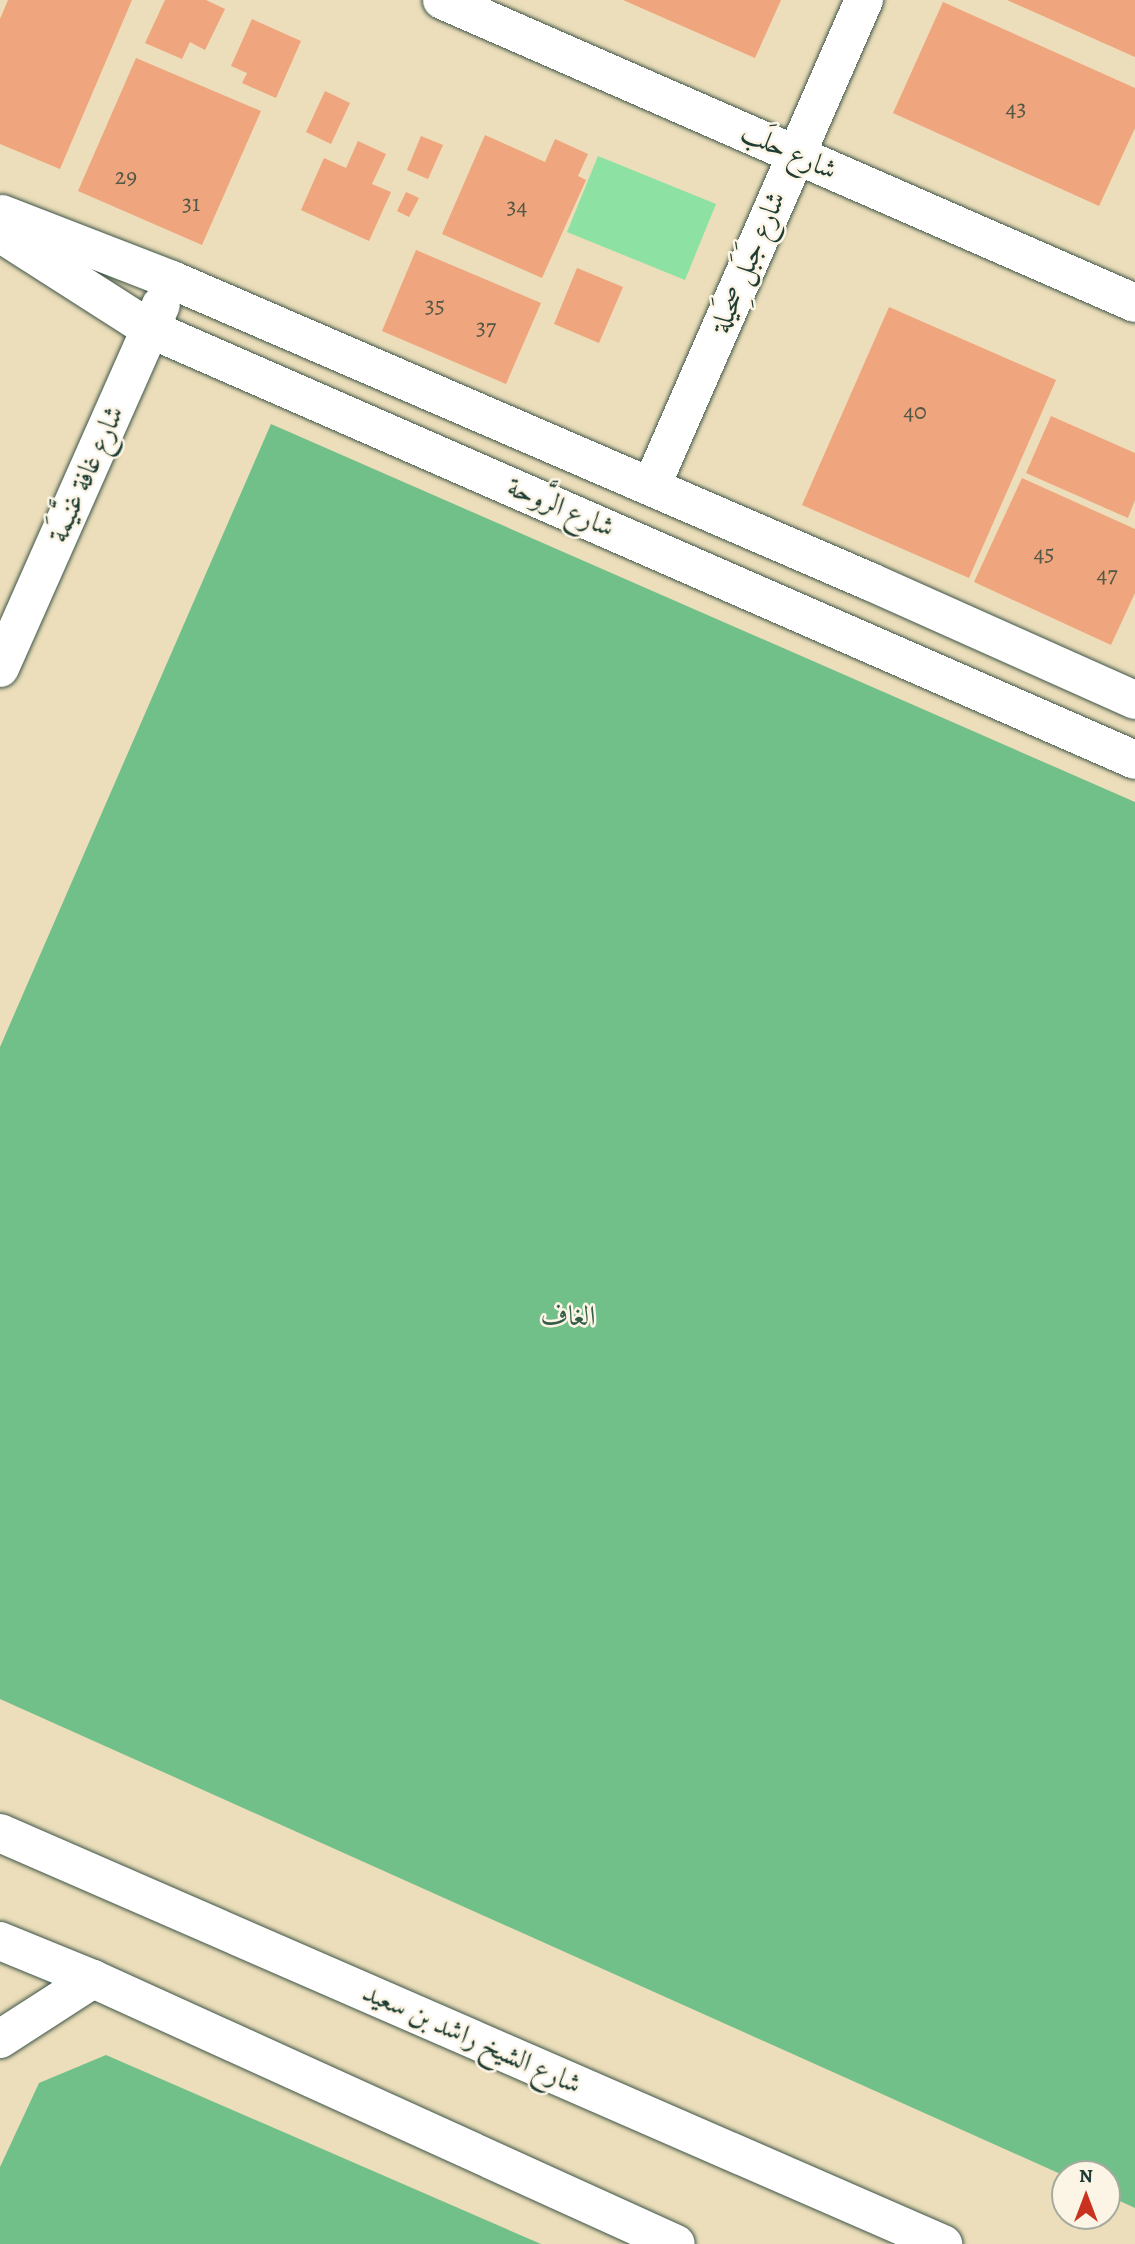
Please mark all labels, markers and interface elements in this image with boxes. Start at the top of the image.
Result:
house number: 43 [1006,95,1026,123]
street label: شارع حلَب [736,115,842,187]
house number: 29 [115,163,137,191]
street label: شارع جَبَل صِحَيلة [703,186,793,338]
house number: 31 [182,190,200,218]
house number: 34 [507,193,527,221]
house number: 35 [425,292,445,320]
house number: 37 [476,314,496,342]
house number: 40 [903,398,927,426]
street label: شارع غافة غنَّيمَة [41,400,131,548]
street label: شارع الرَّوحة [502,469,620,545]
house number: 45 [1033,540,1055,568]
house number: 47 [1097,561,1117,589]
park label: الغاف [540,1299,596,1333]
street label: شارع الشيخ راشد بن سعيد [357,1975,587,2101]
north arrow [1051,2160,1121,2230]
text: N [1079,2163,1093,2189]

